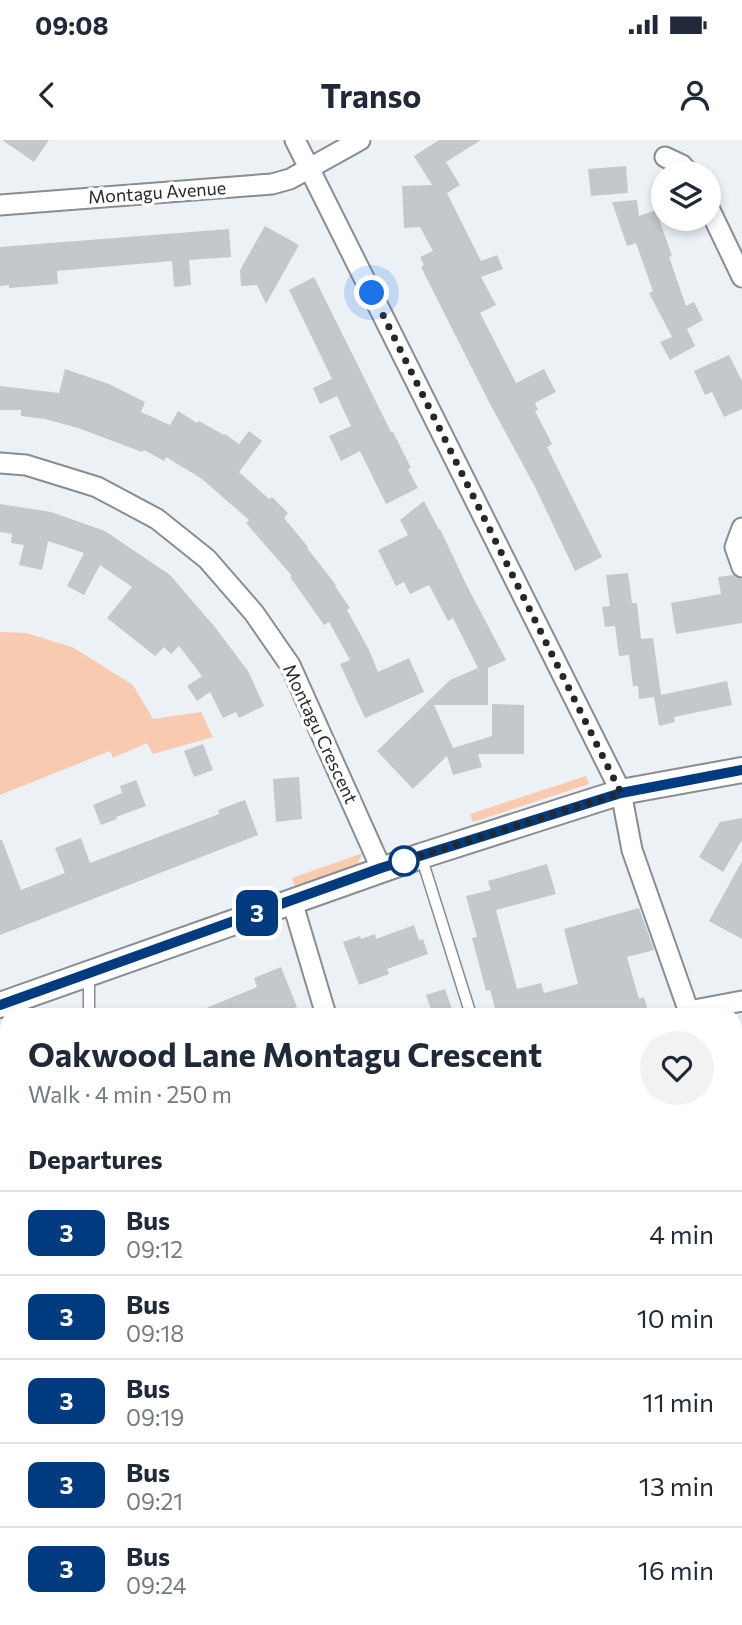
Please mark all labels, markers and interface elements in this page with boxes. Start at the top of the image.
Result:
text: 09:08 [35,9,109,40]
text: Transo [321,75,421,115]
icon: back [28,76,66,114]
icon: person [676,76,714,114]
map controls [651,161,721,231]
button: layers [651,161,721,231]
street label: Montagu Avenue [87,176,227,208]
your location [354,275,389,310]
street label: Montagu Crescent [279,660,363,807]
unlabelled marker [389,846,419,876]
line badge: 3 [234,890,280,936]
text: 3 [250,898,264,927]
button: heart [640,1031,714,1105]
text: Oakwood Lane Montagu Crescent [28,1033,542,1074]
text: Walk · 4 min · 250 m [28,1080,232,1108]
text: Departures [28,1143,163,1174]
text: Bus [126,1204,170,1235]
text: 3 [60,1218,73,1247]
text: 4 min [649,1218,714,1249]
text: 09:12 [126,1235,183,1263]
text: Bus [126,1288,170,1319]
text: 3 [60,1302,73,1331]
text: 10 min [637,1302,714,1333]
text: 09:18 [126,1319,184,1347]
text: Bus [126,1372,170,1403]
text: 3 [60,1386,73,1415]
text: 11 min [643,1386,714,1417]
text: 09:19 [126,1403,184,1431]
text: Bus [126,1456,170,1487]
text: 3 [60,1470,73,1499]
text: 13 min [639,1470,714,1501]
text: 09:21 [126,1487,183,1515]
text: Bus [126,1540,170,1571]
text: 3 [60,1554,73,1583]
text: 16 min [638,1554,714,1585]
text: 09:24 [126,1571,187,1599]

